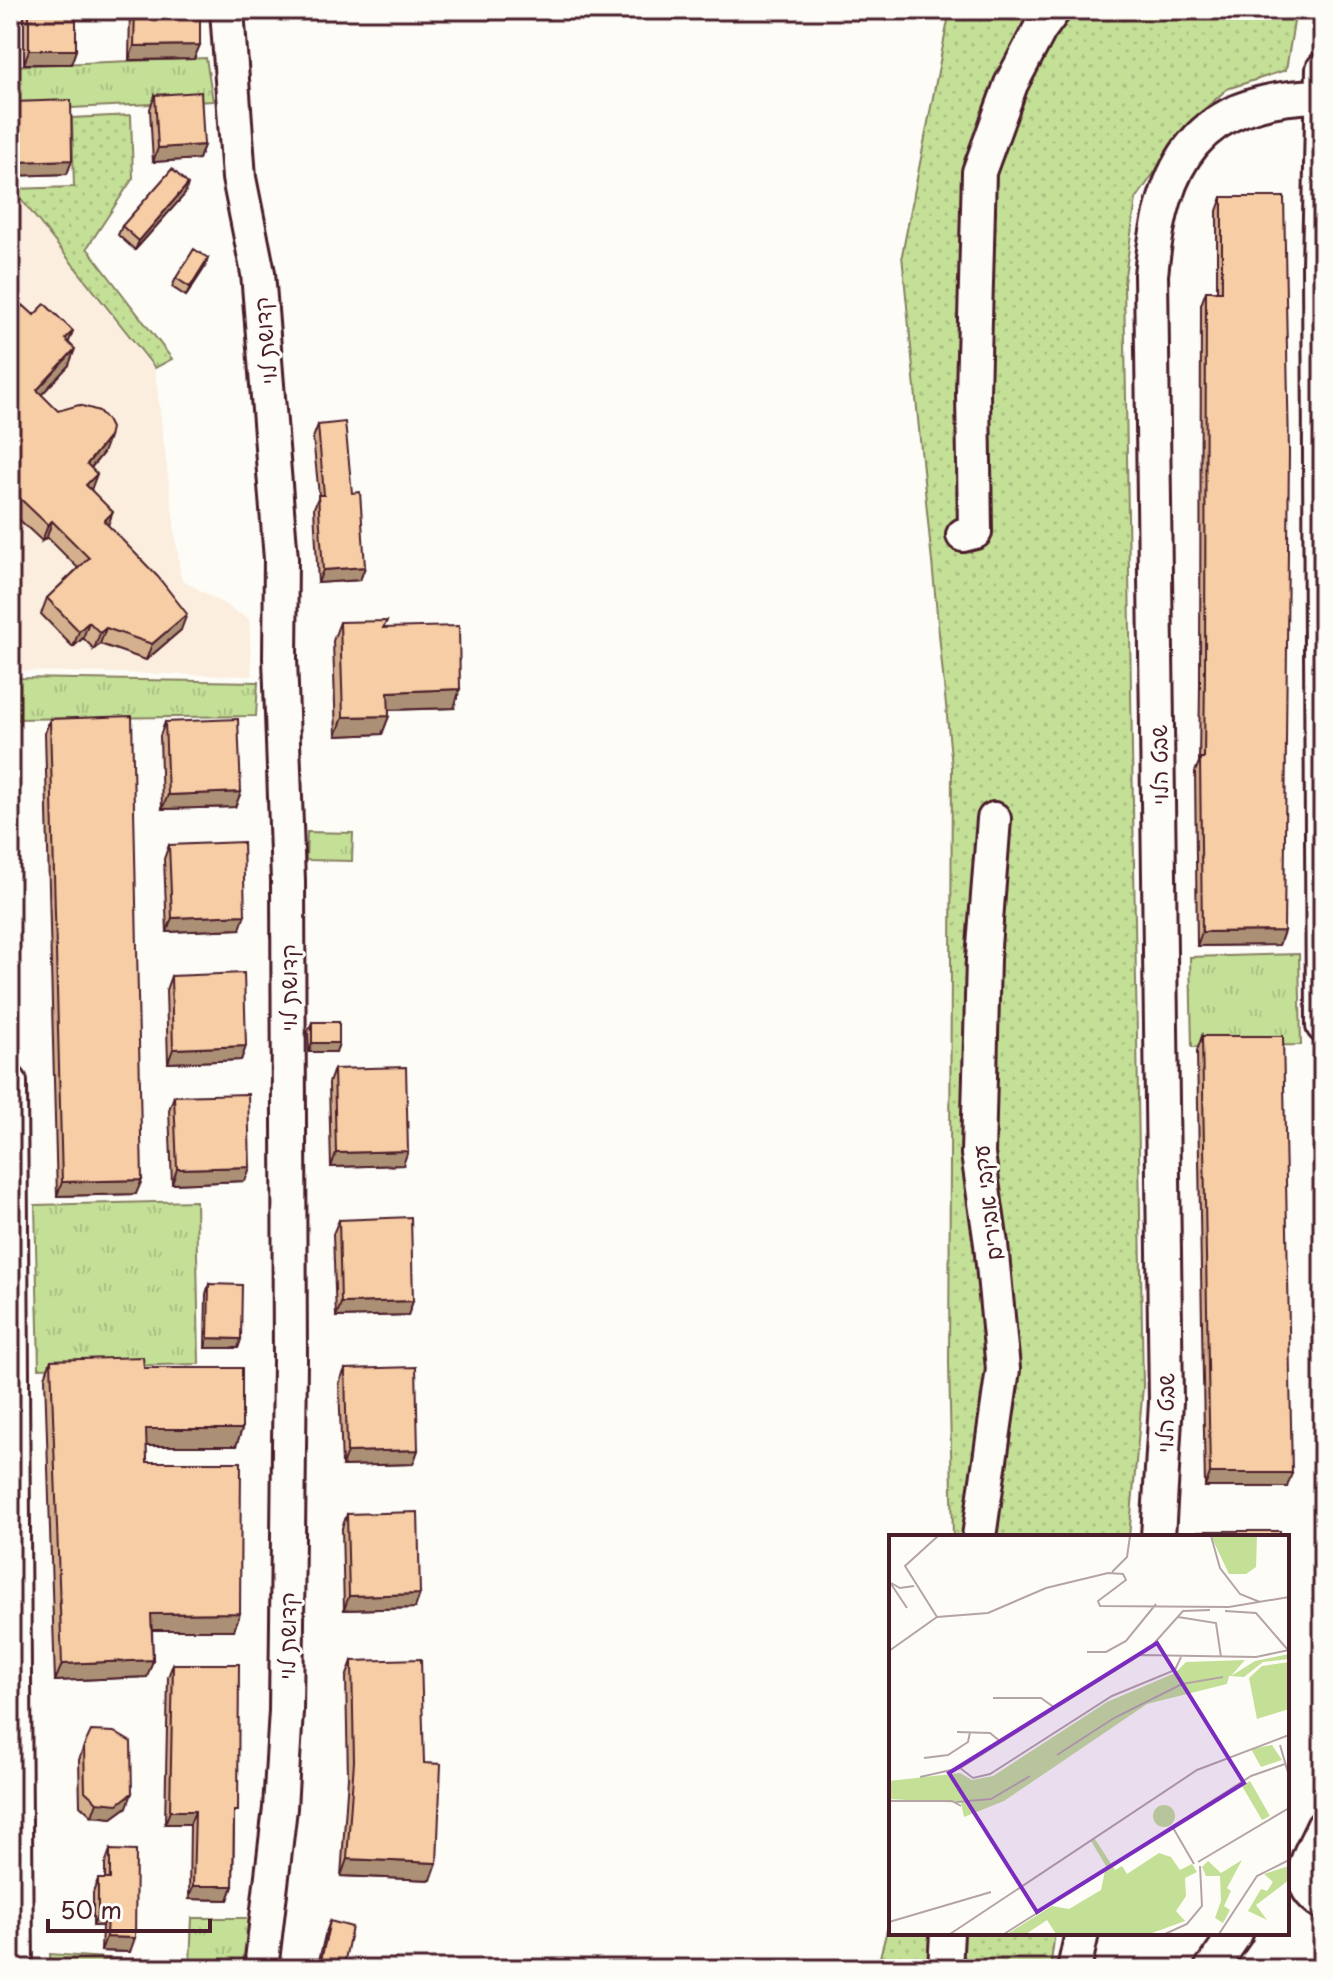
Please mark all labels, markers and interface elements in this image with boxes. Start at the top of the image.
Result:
street label: קדושת לוי [244,296,284,386]
street label: שבט הלוי [1141,724,1175,805]
street label: קדושת לוי [271,944,304,1032]
street label: עקבי אבירים [963,1143,1009,1263]
street label: שבט הלוי [1147,1372,1181,1453]
inset map [889,1535,1289,1935]
street label: קדושת לוי [269,1592,303,1680]
scale bar [48,1883,210,1933]
text: 50 m [60,1891,122,1927]

